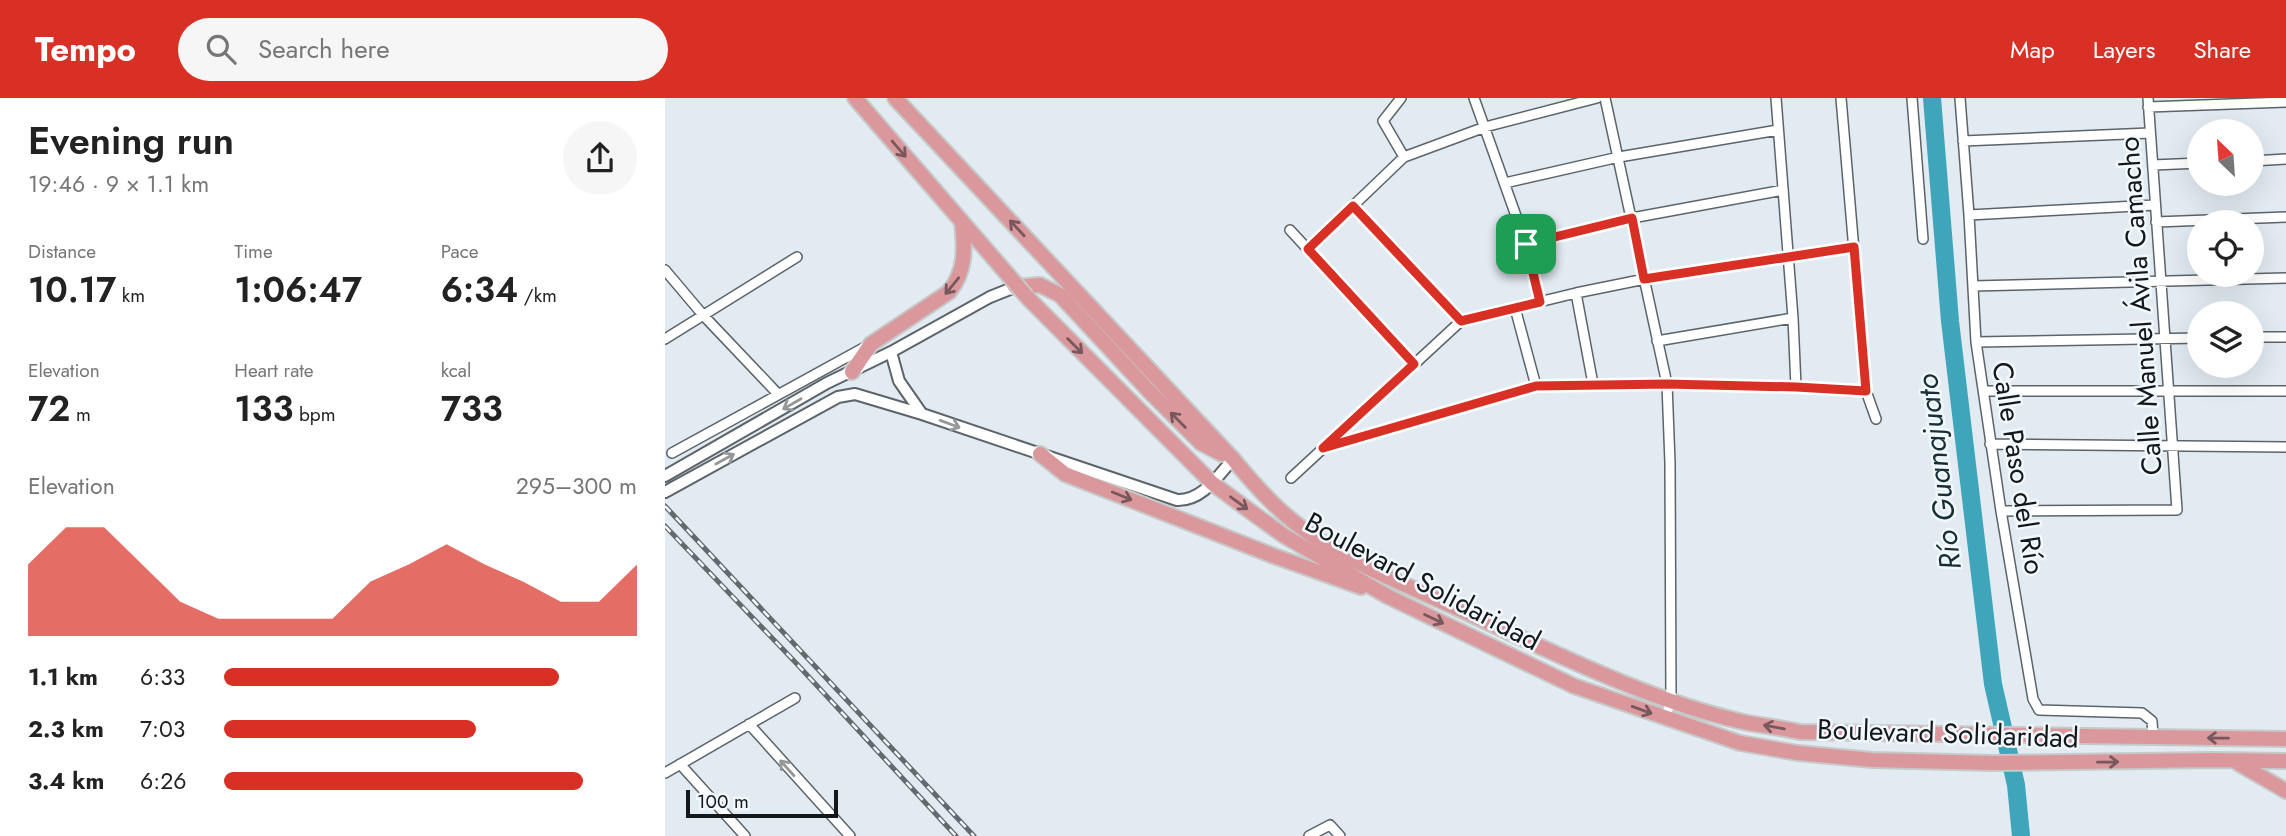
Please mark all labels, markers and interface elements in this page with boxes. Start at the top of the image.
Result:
search box [178,18,668,81]
text: Tempo [35,26,136,73]
icon: search [202,30,240,68]
text: Search here [258,30,390,68]
text: Map [2010,32,2055,67]
text: Layers [2093,32,2155,67]
text: Share [2193,32,2251,67]
text: Evening run [28,113,234,168]
north arrow [2187,119,2265,196]
map controls [2187,119,2264,378]
button: share [563,121,637,195]
street label: Calle Manuel Ávila Camacho [2108,135,2173,477]
one-way arrow [891,140,907,158]
text: 19:46 · 9 × 1.1 km [28,167,209,201]
button: locate [2187,210,2264,287]
pin [1496,214,1556,274]
one-way arrow [1009,220,1026,237]
icon: arrive [1507,225,1545,263]
text: Distance [28,238,96,265]
text: Time [234,238,273,265]
text: Pace [441,238,479,265]
text: 10.17 [28,265,116,315]
text: 1:06:47 [234,265,362,315]
text: 6:34 [441,265,518,315]
one-way arrow [944,276,959,294]
text: km [116,282,145,309]
text: /km [518,282,557,309]
button: layers [2187,301,2264,378]
one-way arrow [1066,337,1083,354]
text: Elevation [28,357,100,384]
text: Heart rate [234,357,314,384]
text: kcal [441,357,471,384]
street label: Calle Paso del Río [1981,359,2056,577]
water label: Río Guanajuato [1905,372,1972,573]
text: 72 [28,384,70,434]
text: 133 [234,384,293,434]
text: 733 [441,384,503,434]
one-way arrow [782,397,802,411]
text: m [70,401,91,428]
text: bpm [293,401,336,428]
one-way arrow [1170,412,1187,429]
one-way arrow [939,419,961,431]
one-way arrow [714,452,735,465]
text: Elevation [28,469,115,503]
text: 295–300 m [516,469,637,503]
one-way arrow [1110,491,1132,504]
one-way arrow [1229,496,1248,510]
street label: Boulevard Solidaridad [1298,502,1548,661]
one-way arrow [1423,612,1444,626]
text: 1.1 km [28,660,98,694]
text: 6:33 [140,660,185,694]
one-way arrow [1631,704,1653,717]
street label: Boulevard Solidaridad [1816,708,2080,759]
text: 2.3 km [28,712,104,746]
text: 7:03 [140,712,185,746]
one-way arrow [1763,720,1786,733]
one-way arrow [2207,731,2230,745]
one-way arrow [2097,755,2120,769]
one-way arrow [779,759,795,777]
text: 3.4 km [28,764,104,798]
text: 6:26 [140,764,186,798]
scale bar [686,787,838,819]
text: 100 m [697,788,749,815]

